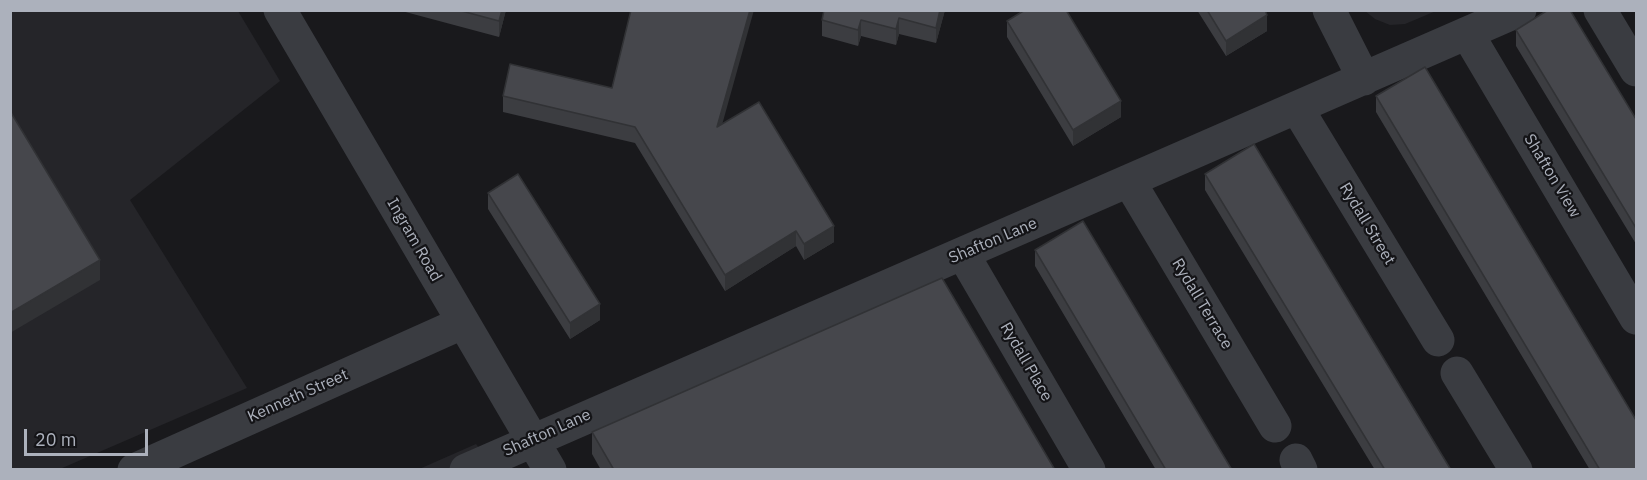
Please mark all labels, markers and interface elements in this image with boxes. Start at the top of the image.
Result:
street label: Shafton View [1520,131,1584,221]
street label: Rydall Street [1335,180,1399,268]
street label: Ingram Road [382,195,446,285]
street label: Shafton Lane [946,214,1040,268]
street label: Rydall Terrace [1167,255,1237,353]
street label: Rydall Place [996,319,1056,405]
street label: Kenneth Street [245,365,351,427]
street label: Shafton Lane [500,405,594,461]
scale bar [27,417,152,455]
text: 20 m [35,428,77,451]

